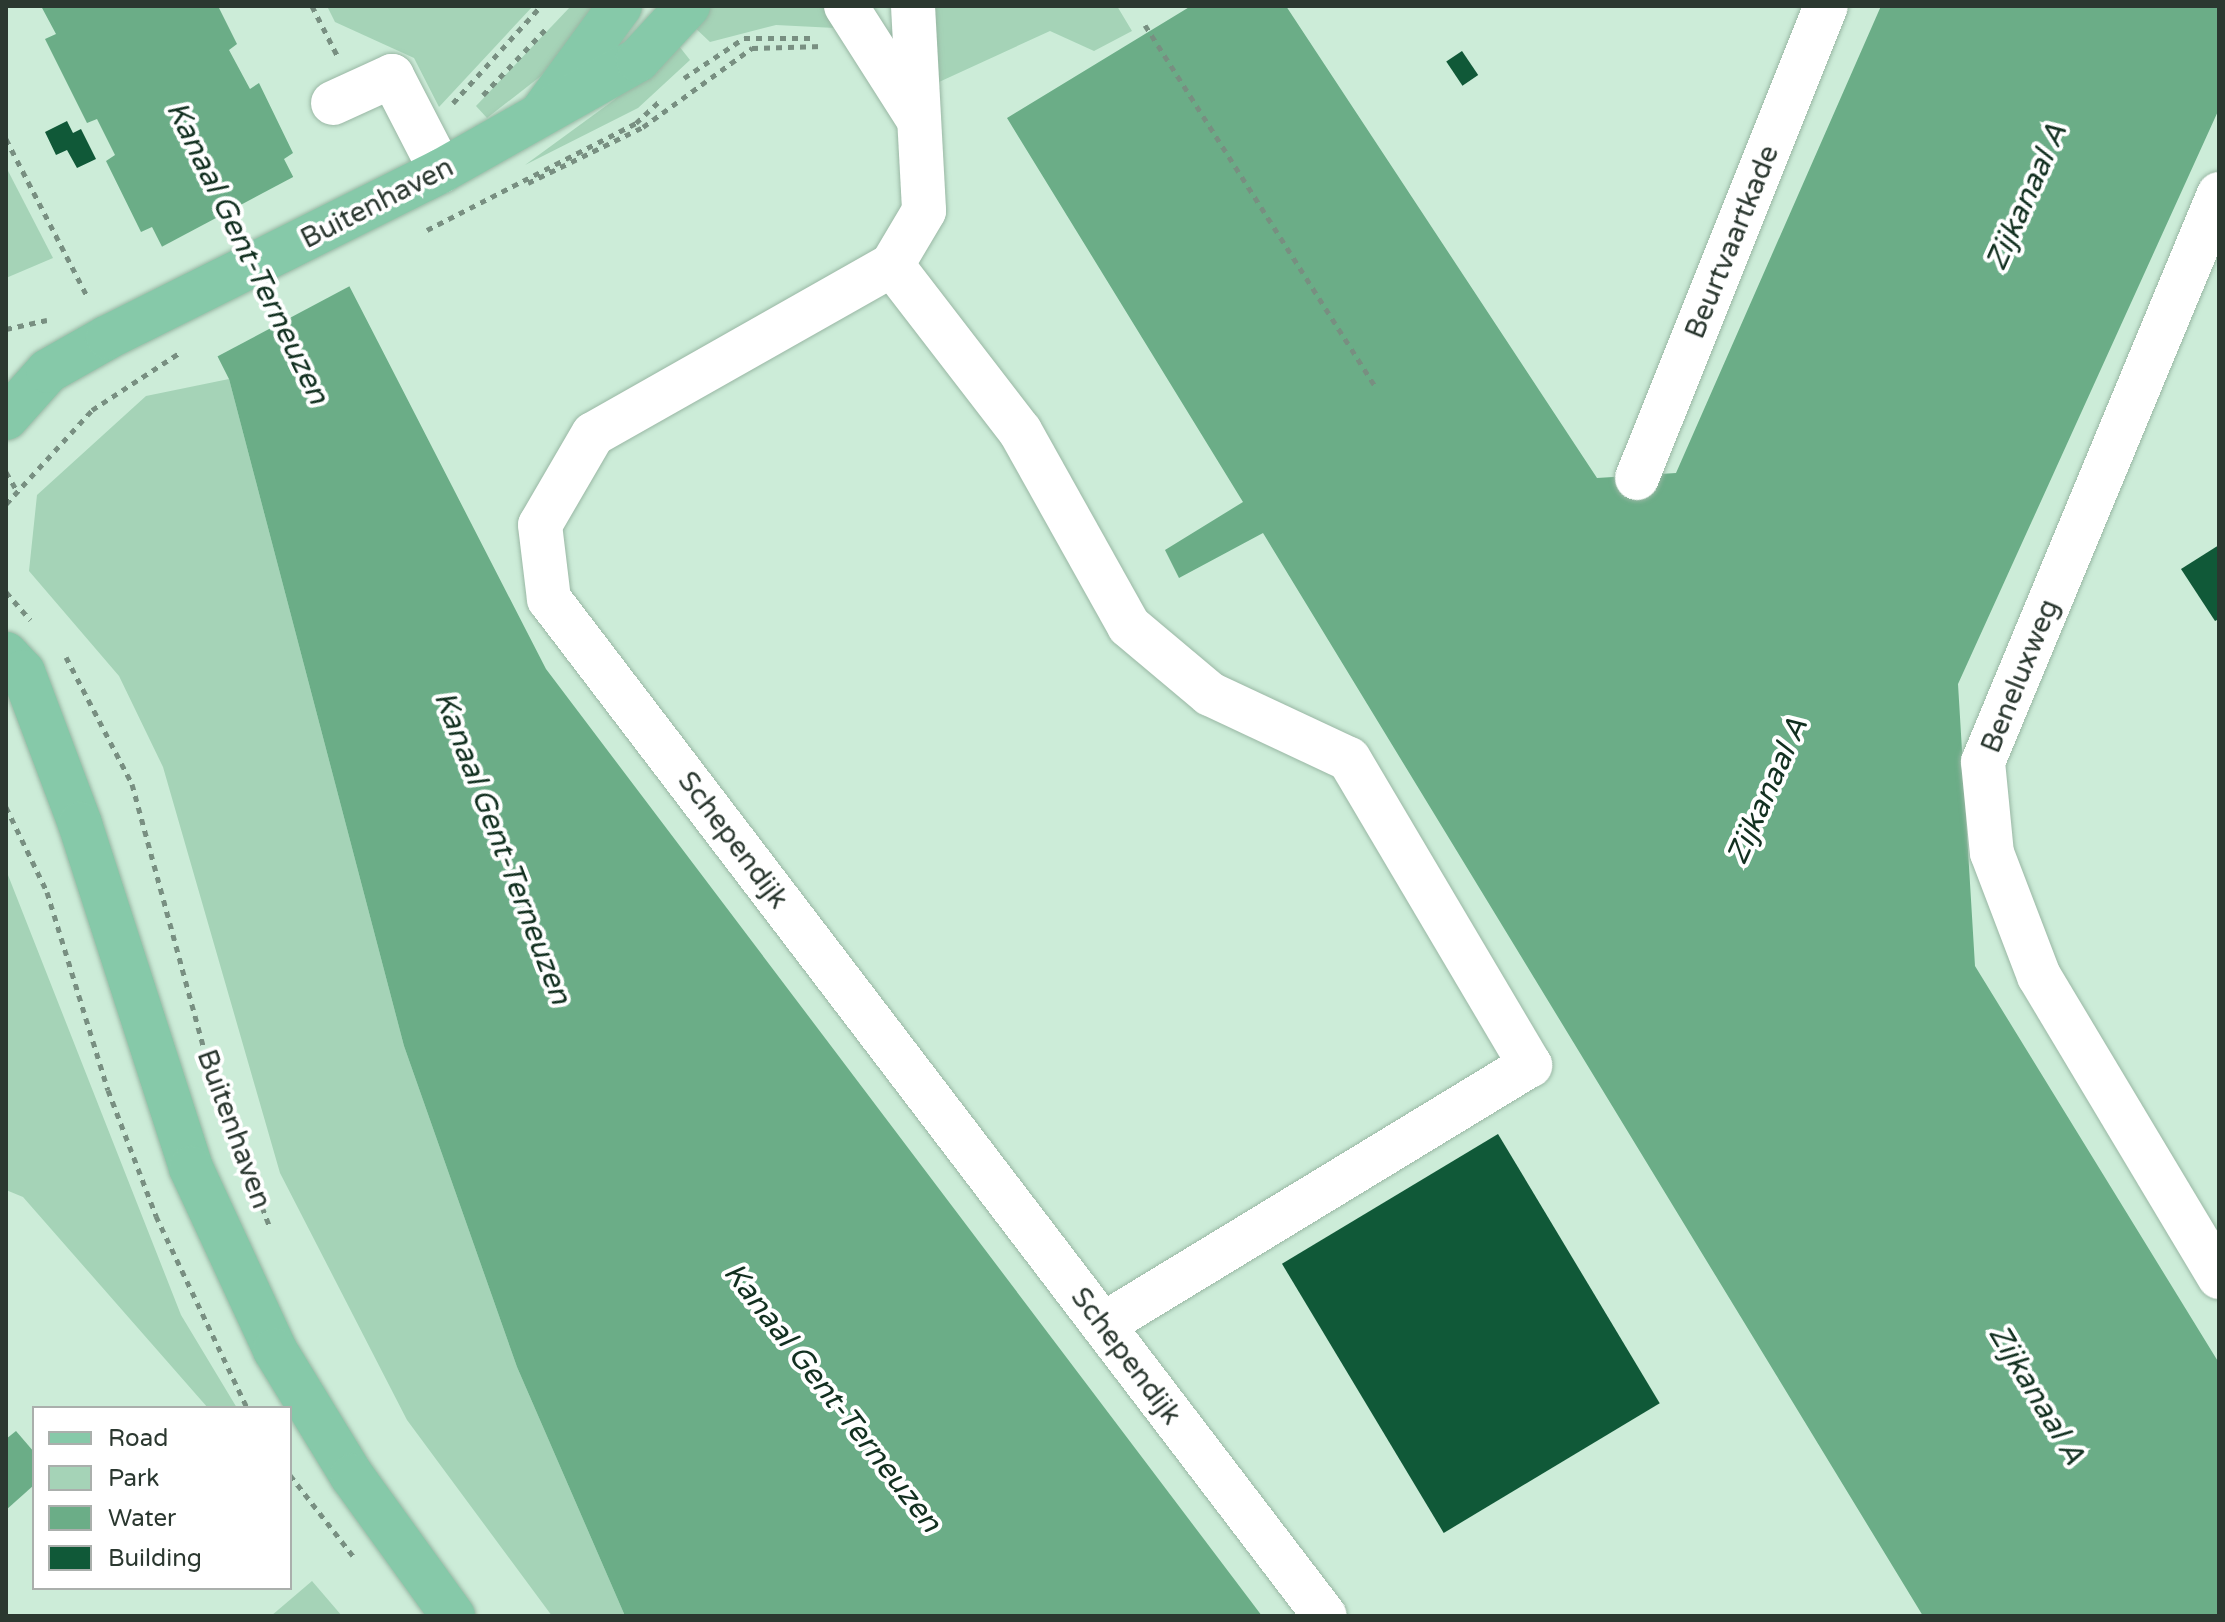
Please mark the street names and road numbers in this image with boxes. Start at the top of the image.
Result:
street label: Beurtvaartkade [1678,141,1786,343]
street label: Buitenhaven [295,150,459,256]
street label: Beneluxweg [1974,594,2066,758]
street label: Schependijk [671,765,795,915]
street label: Buitenhaven [190,1045,278,1213]
street label: Schependijk [1064,1281,1188,1431]

